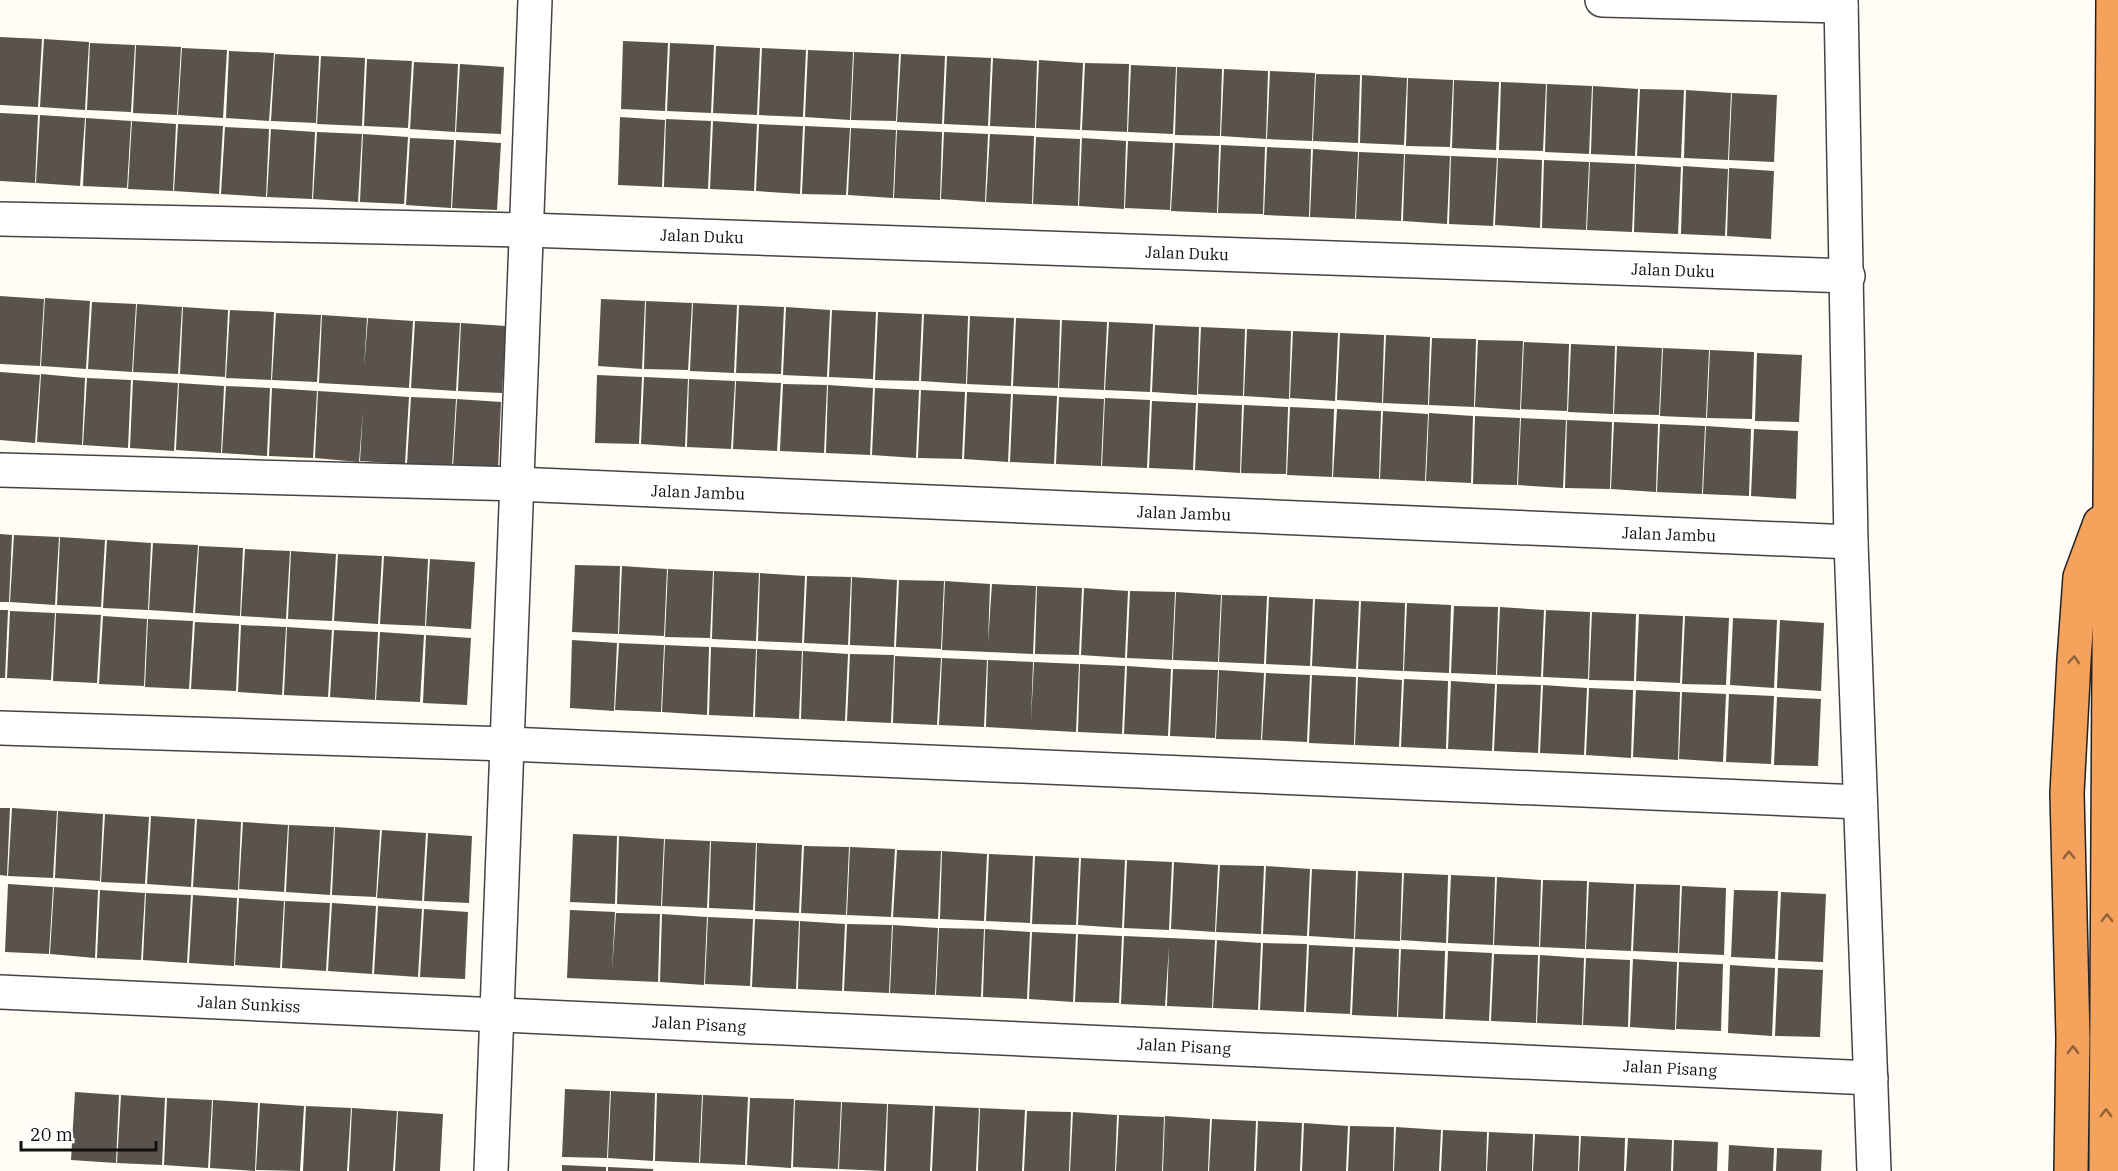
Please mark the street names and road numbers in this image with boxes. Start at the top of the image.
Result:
street label: Jalan Duku [660,225,744,247]
street label: Jalan Duku [1145,242,1229,264]
street label: Jalan Duku [1631,259,1715,281]
street label: Jalan Jambu [651,480,745,504]
street label: Jalan Jambu [1137,501,1231,525]
street label: Jalan Jambu [1622,522,1716,546]
street label: Jalan Sunkiss [197,991,301,1017]
street label: Jalan Pisang [652,1012,747,1036]
street label: Jalan Pisang [1137,1034,1232,1058]
street label: Jalan Pisang [1623,1056,1718,1080]

